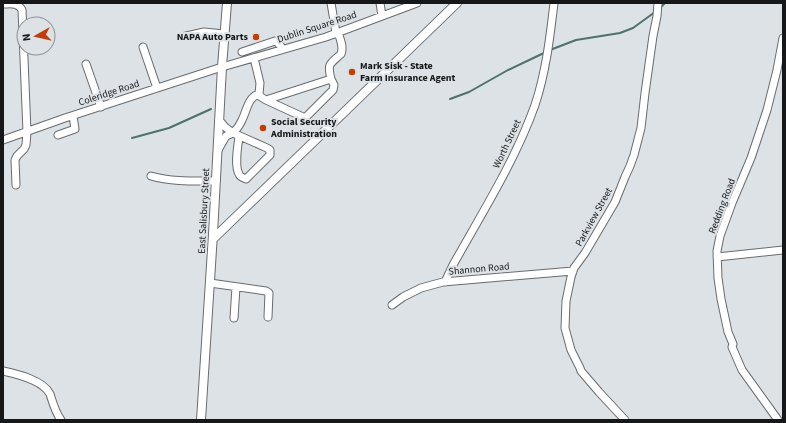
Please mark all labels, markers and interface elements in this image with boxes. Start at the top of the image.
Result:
street label: Dublin Square Road [275,8,359,46]
north arrow [16,16,56,56]
place label: NAPA Auto Parts [177,30,249,44]
marker: NAPA Auto Parts [251,32,261,42]
text: N [19,33,35,42]
place label: Mark Sisk - State Farm Insurance Agent [360,59,456,85]
marker: Mark Sisk - State Farm Insurance Agent [347,67,357,77]
street label: Coleridge Road [77,77,141,109]
place label: Social Security Administration [270,115,337,141]
street label: Worth Street [490,117,525,171]
marker: Social Security Administration [258,123,268,133]
street label: East Salisbury Street [195,167,213,254]
street label: Redding Road [705,176,739,236]
street label: Parkview Street [572,185,616,249]
street label: Shannon Road [448,259,510,279]

